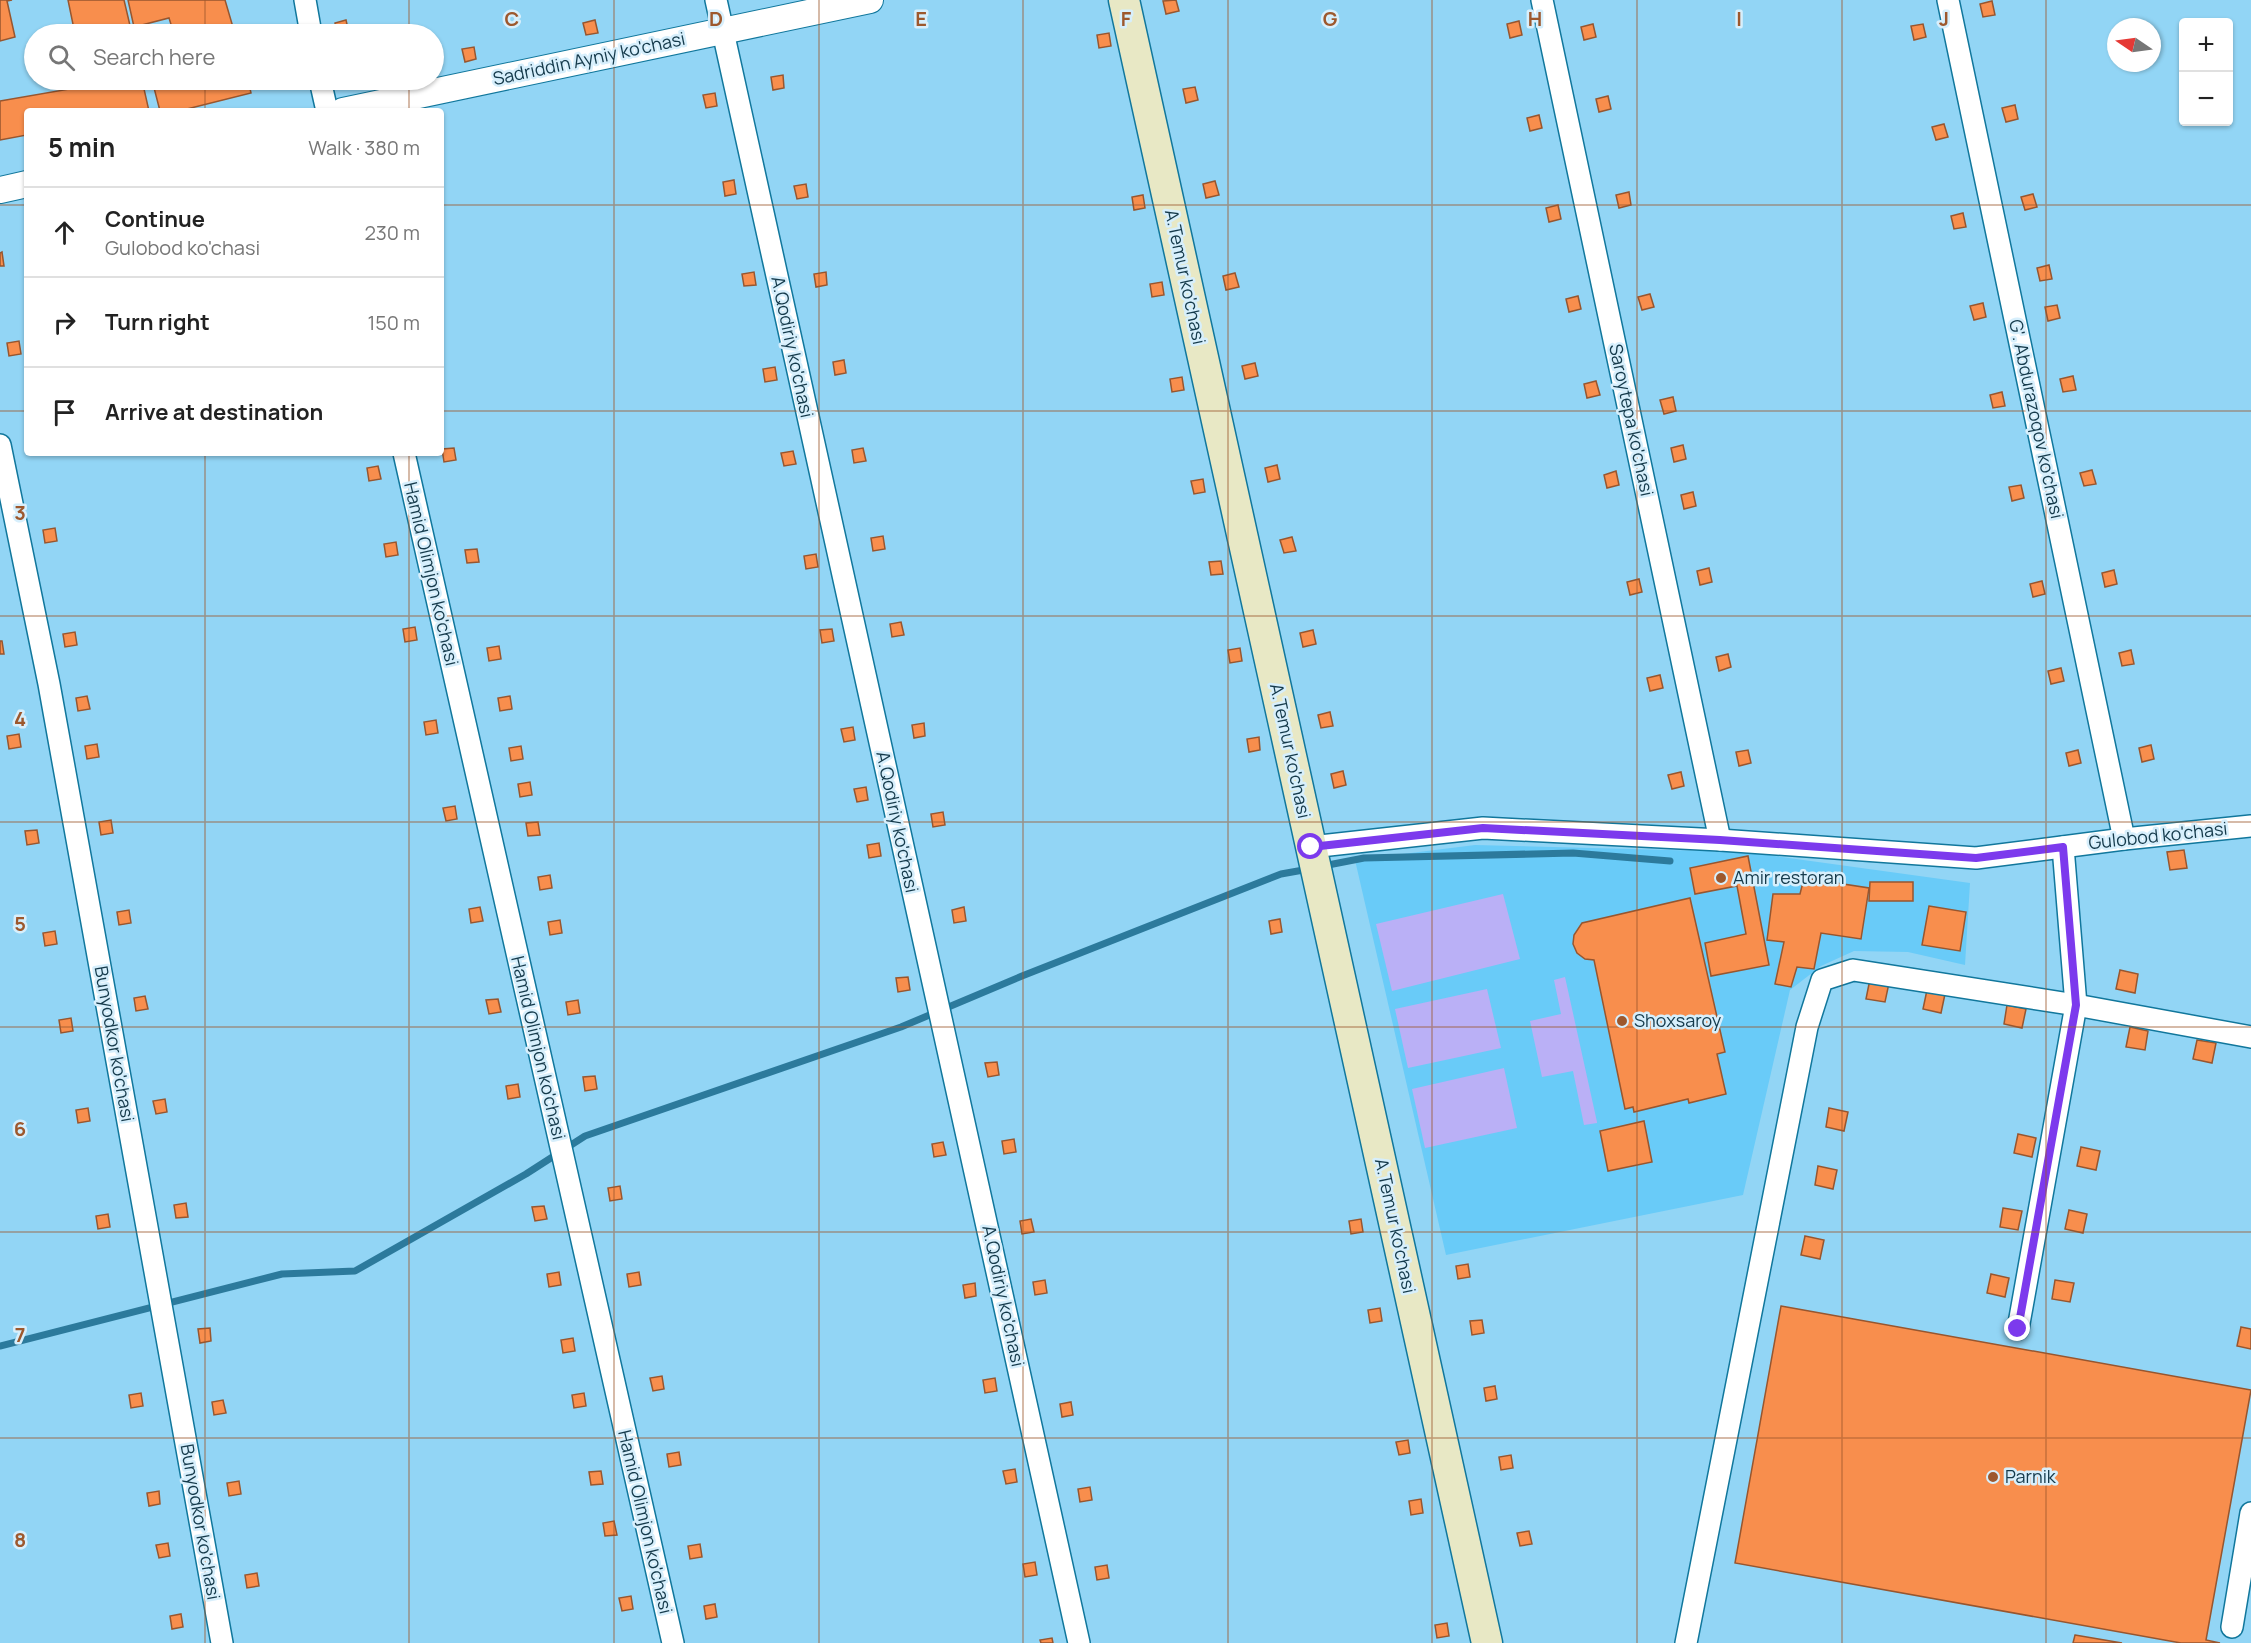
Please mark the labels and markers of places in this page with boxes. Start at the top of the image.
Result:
place label: Amir restoran [1733,865,1845,889]
marker: Amir restoran [1714,871,1728,885]
place label: Shoxsaroy [1634,1008,1722,1032]
marker: Shoxsaroy [1615,1014,1629,1028]
place label: Parnik [2005,1464,2057,1488]
marker: Parnik [1986,1470,2000,1484]

